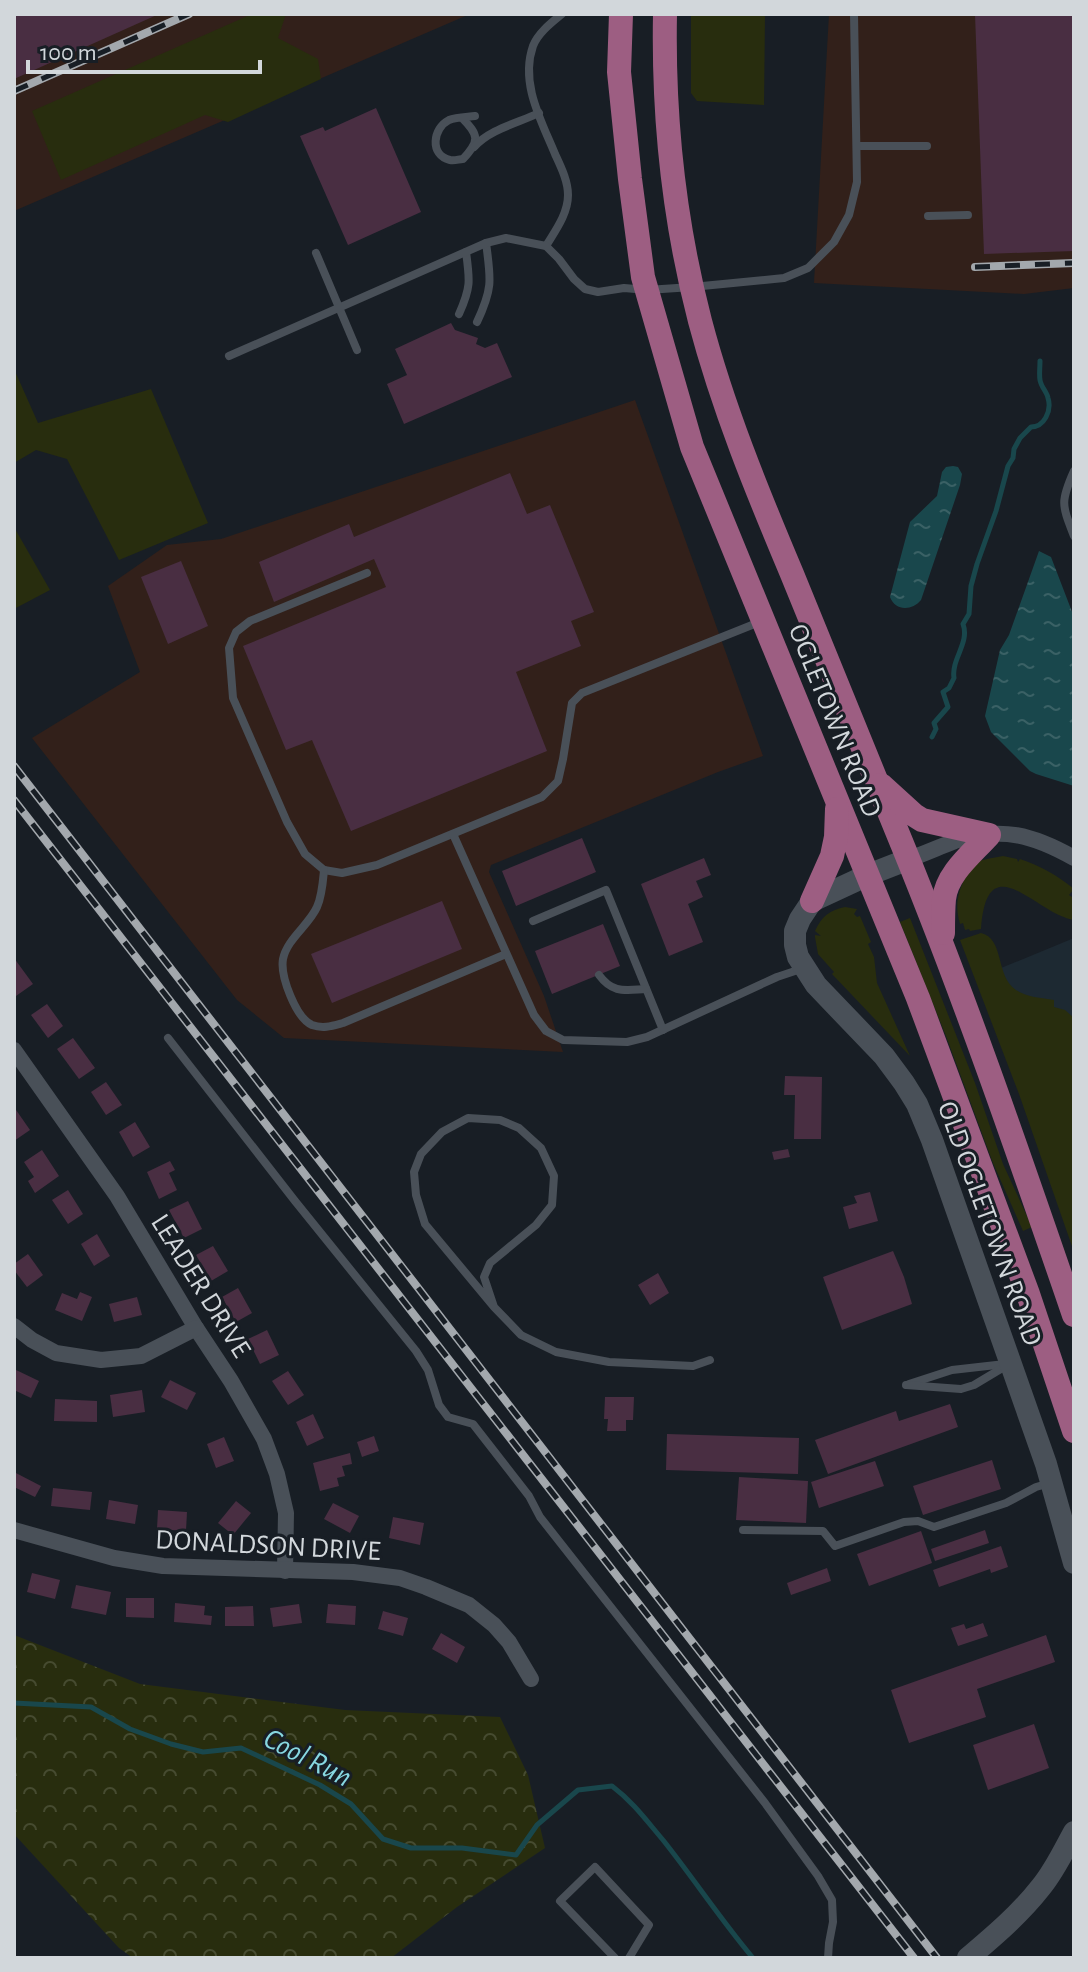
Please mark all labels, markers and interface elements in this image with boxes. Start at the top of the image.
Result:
scale bar [28,24,260,74]
text: 100 m [40,41,97,65]
street label: OGLETOWN ROAD [783,620,886,821]
street label: OLD OGLETOWN ROAD [932,1098,1046,1349]
street label: LEADER DRIVE [145,1210,255,1363]
street label: DONALDSON DRIVE [155,1526,381,1566]
water label: Cool Run [259,1723,356,1793]

